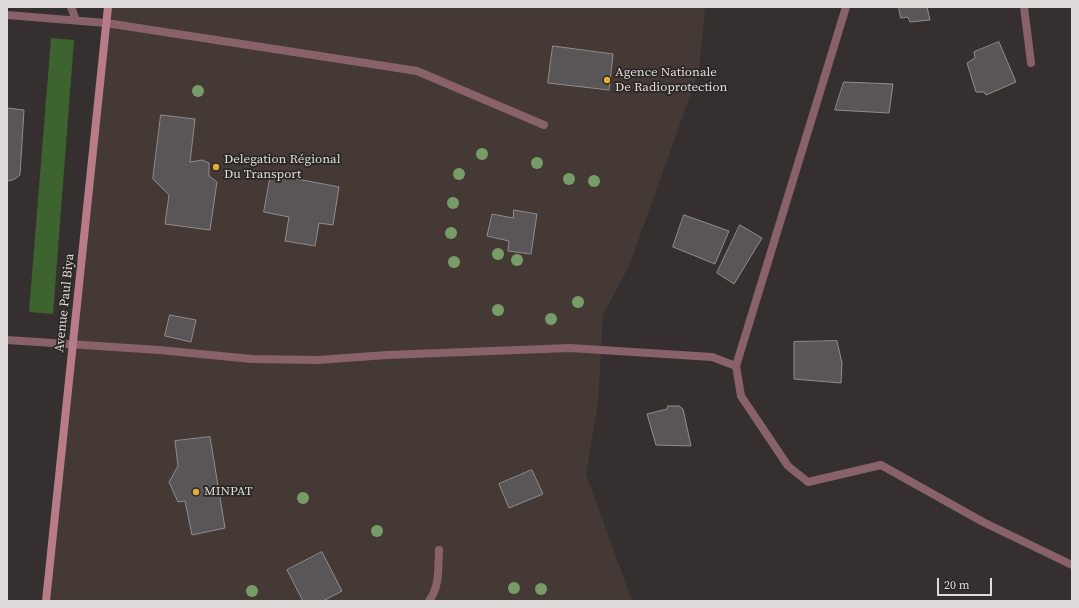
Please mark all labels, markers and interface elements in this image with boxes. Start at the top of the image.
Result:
place label: Agence Nationale De Radioprotection [615,65,727,96]
marker: Agence Nationale De Radioprotection [602,75,612,85]
place label: Delegation Régional Du Transport [224,152,341,183]
marker: Delegation Régional Du Transport [211,162,221,172]
street label: Avenue Paul Biya [52,253,78,353]
place label: MINPAT [204,484,253,500]
marker: MINPAT [191,487,201,497]
scale bar [939,570,994,596]
text: 20 m [944,577,970,593]

